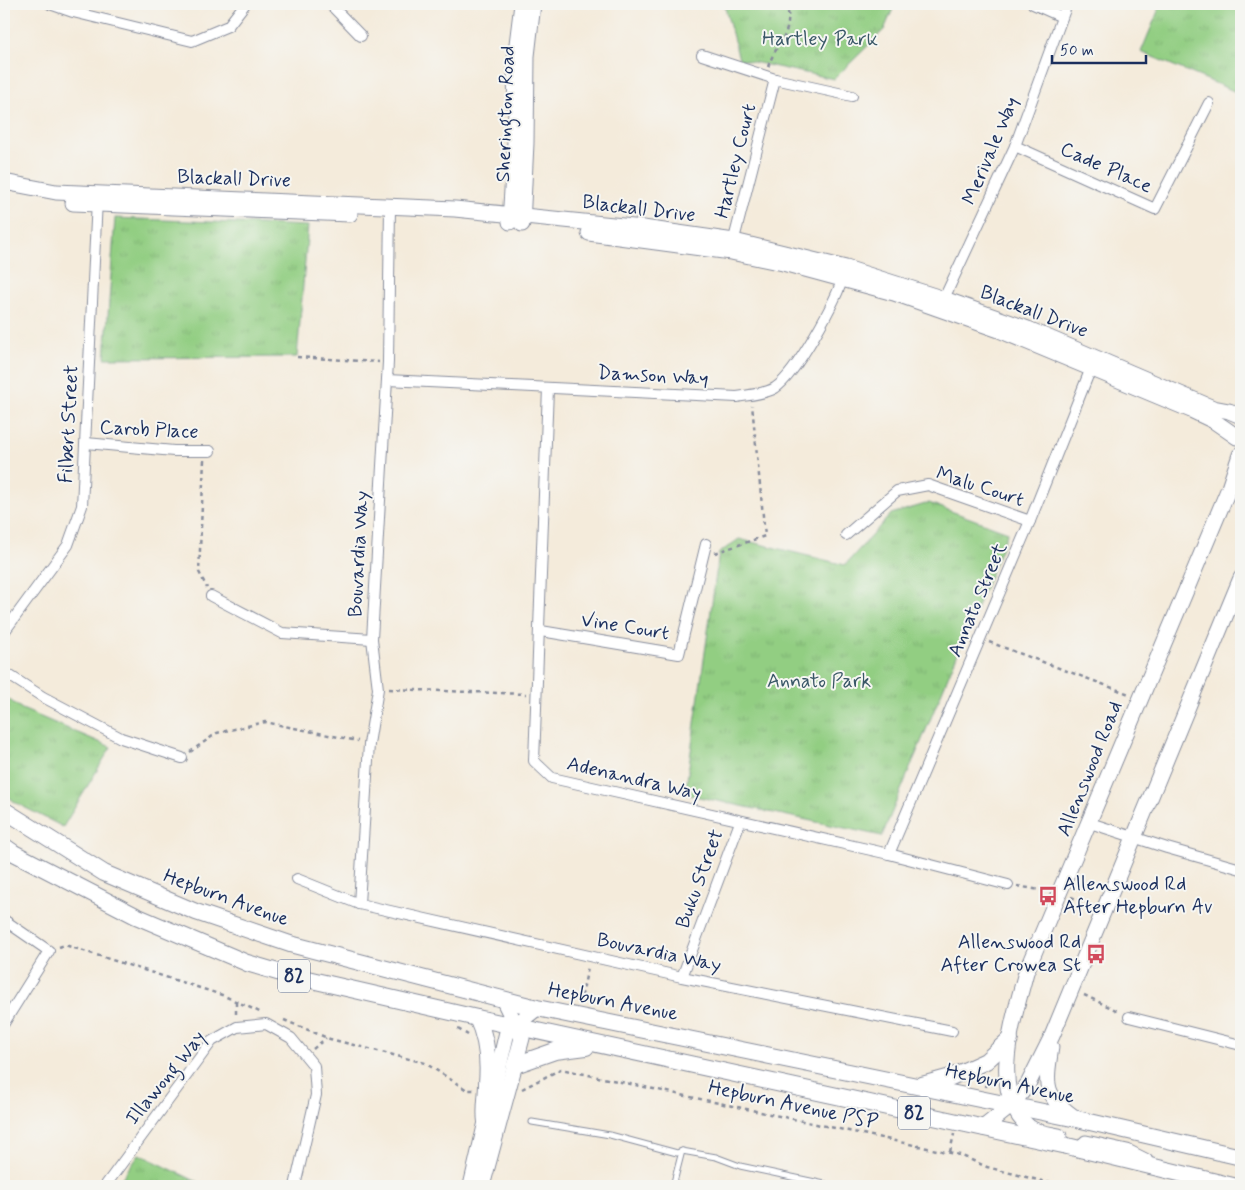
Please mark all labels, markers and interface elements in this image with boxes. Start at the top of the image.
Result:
park label: Hartley Park [762,26,878,53]
scale bar [1052,32,1146,64]
text: 50 m [1060,41,1094,61]
street label: Sherington Road [490,45,524,183]
street label: Merivale Way [956,93,1026,209]
street label: Hartley Court [709,101,763,221]
street label: Cade Place [1056,136,1156,200]
street label: Blackall Drive [177,164,291,194]
street label: Blackall Drive [581,189,697,229]
street label: Blackall Drive [976,279,1092,345]
street label: Damson Way [597,360,709,392]
street label: Filbert Street [52,364,86,484]
street label: Carob Place [99,414,199,446]
street label: Malu Court [933,460,1027,514]
street label: Bouvardia Way [342,490,376,618]
street label: Annato Street [942,539,1014,661]
street label: Vine Court [579,607,671,647]
park label: Annato Park [767,668,871,695]
street label: Allenswood Road [1051,697,1129,841]
street label: Adenandra Way [564,750,704,808]
street label: Buku Street [670,826,730,932]
street label: Hepburn Avenue [159,863,293,933]
place label: Allenswood Rd After Hepburn Av [1063,871,1213,921]
bus stop icon: Allenswood Rd After Hepburn Av [1037,885,1059,907]
street label: Bouvardia Way [594,927,724,979]
place label: Allenswood Rd After Crowea St [940,929,1081,979]
bus stop icon: Allenswood Rd After Crowea St [1085,943,1107,965]
road number: 82 [278,959,310,992]
street label: Hepburn Avenue [546,976,680,1028]
street label: Illawong Way [120,1025,214,1132]
street label: Hepburn Avenue [943,1057,1077,1111]
street label: Hepburn Avenue PSP [706,1074,880,1136]
road number: 82 [898,1096,930,1130]

